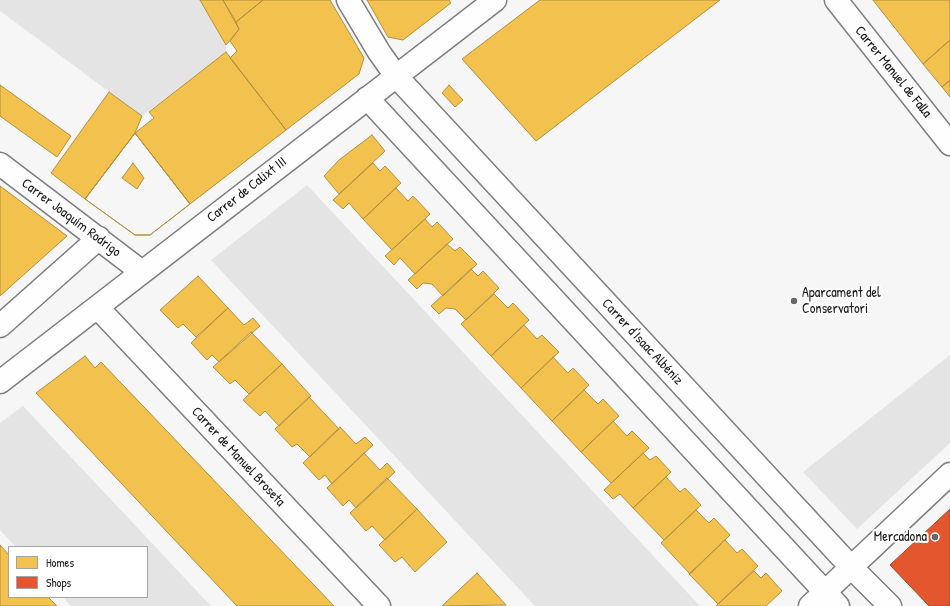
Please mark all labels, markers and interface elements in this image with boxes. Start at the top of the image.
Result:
street label: Carrer Manuel de Falla [851,23,935,121]
street label: Carrer de Calixt III [204,154,290,226]
street label: Carrer Joaquím Rodrigo [18,175,124,261]
place label: Aparcament del Conservatori [802,285,881,318]
street label: Carrer d'Isaac Albéniz [598,295,686,389]
marker: Aparcament del Conservatori [789,296,799,306]
street label: Carrer de Manuel Broseta [188,404,288,510]
place label: Mercadona [874,529,927,545]
marker: Mercadona [930,532,940,542]
legend [8,546,148,598]
text: Homes [46,554,74,571]
text: Shops [46,574,71,591]

